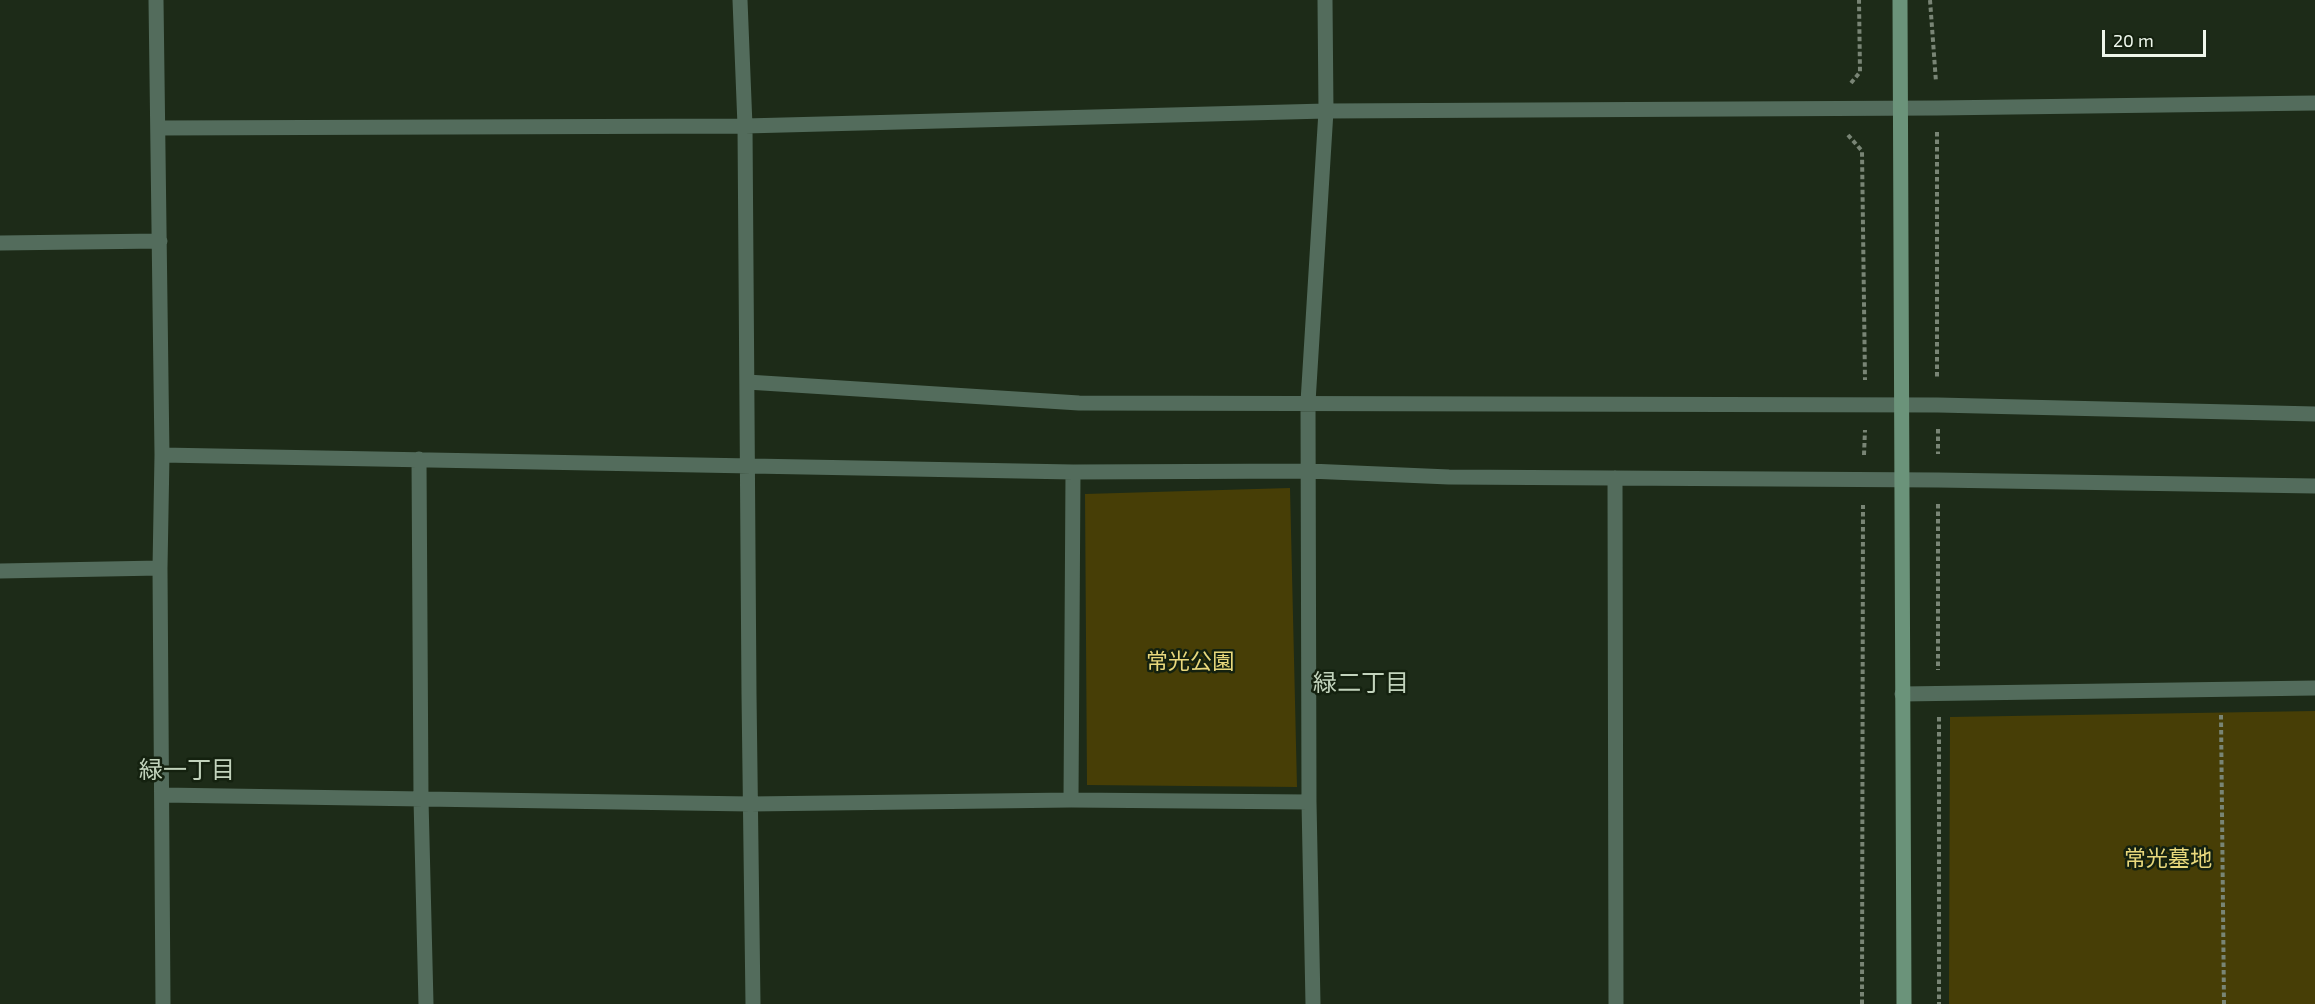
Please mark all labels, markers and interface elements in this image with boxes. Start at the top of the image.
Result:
scale bar [2105,18,2208,56]
text: 20 m [2113,29,2154,51]
park label: 常光公園 [1146,649,1234,675]
district label: 緑二丁目 [1313,669,1409,697]
district label: 緑一丁目 [139,756,235,784]
park label: 常光墓地 [2124,846,2212,872]

